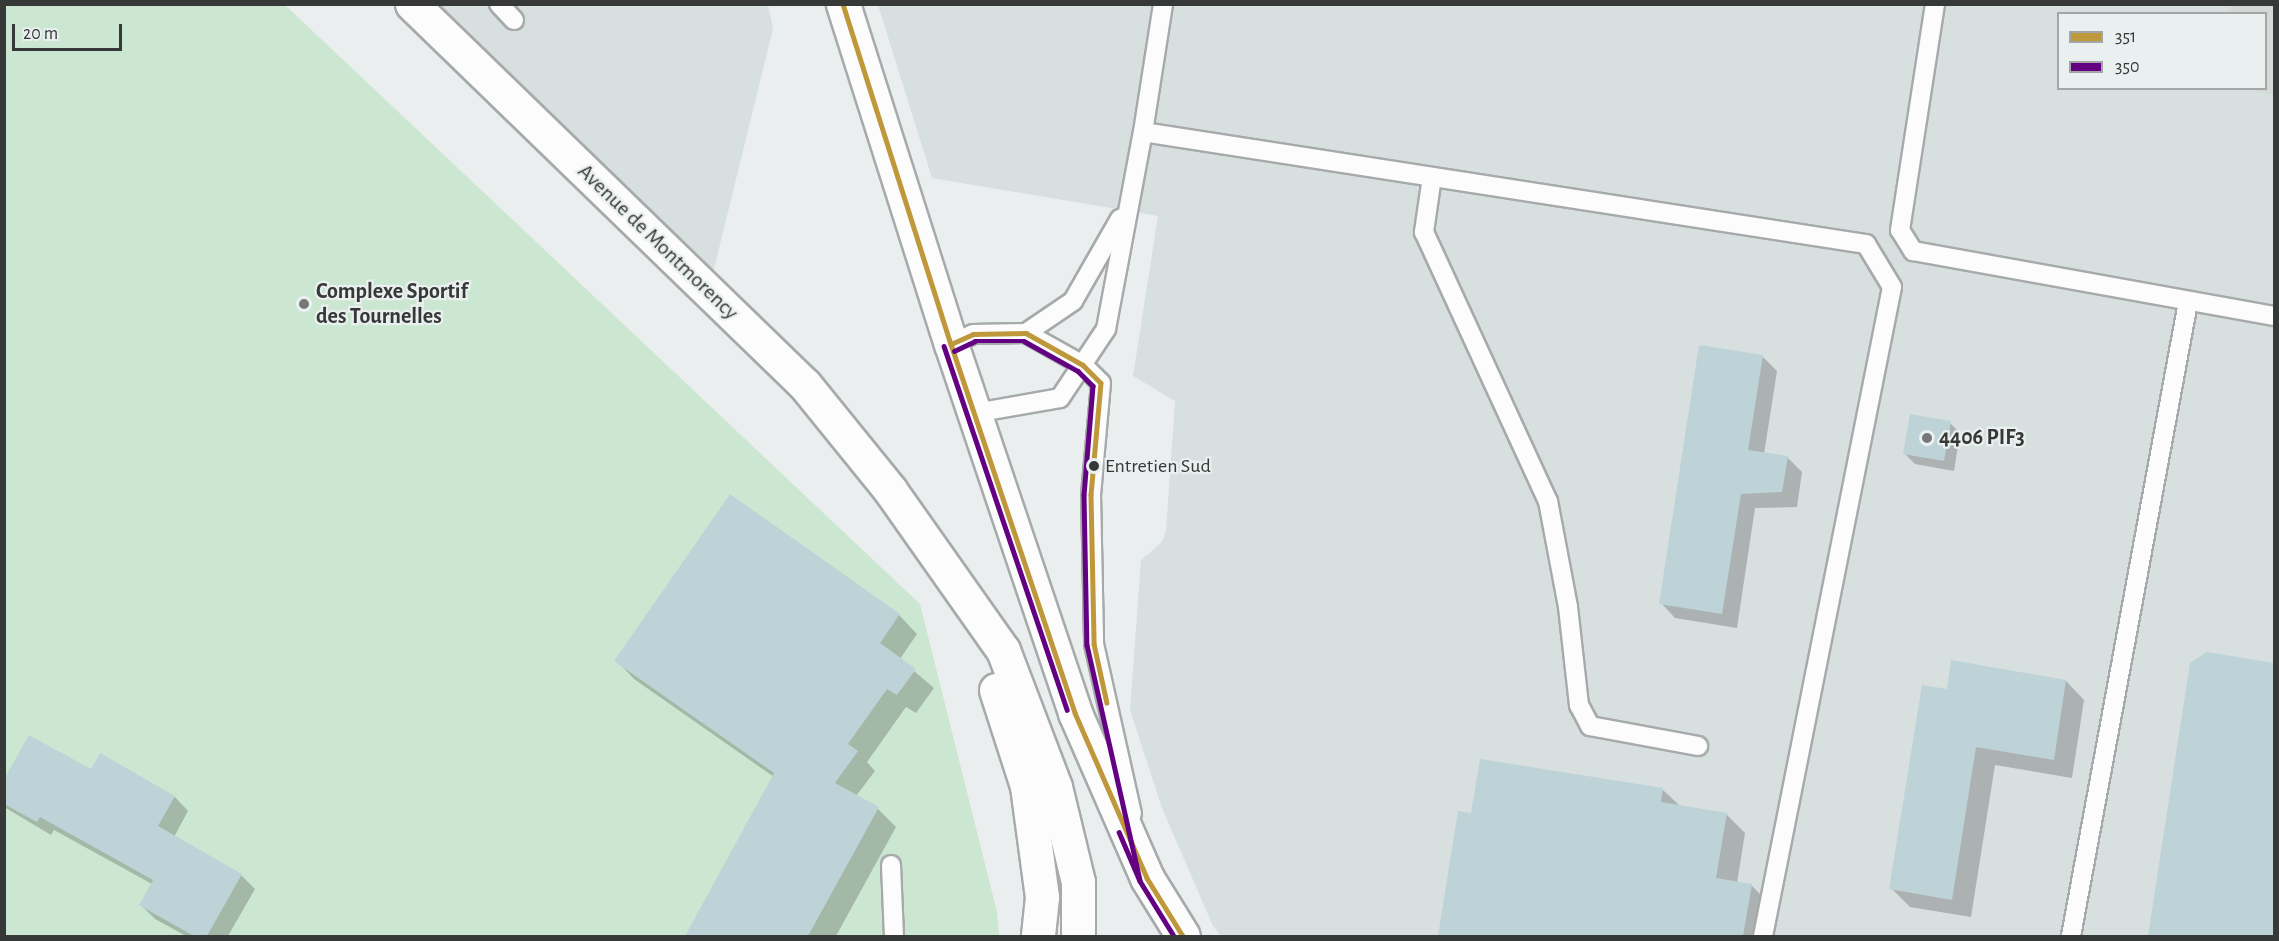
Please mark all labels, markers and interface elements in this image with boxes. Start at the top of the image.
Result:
scale bar [15,12,124,50]
legend [2057,12,2267,90]
text: 20 m [23,25,58,43]
text: 351 [2115,28,2136,46]
text: 350 [2115,58,2139,76]
street label: Avenue de Montmorency [572,158,744,326]
place label: Complexe Sportif des Tournelles [316,278,468,330]
marker: Complexe Sportif des Tournelles [297,297,311,311]
place label: 4406 PIF3 [1939,425,2025,451]
marker: 4406 PIF3 [1920,431,1934,445]
place label: Entretien Sud [1105,454,1211,478]
marker: Entretien Sud [1088,460,1100,472]

